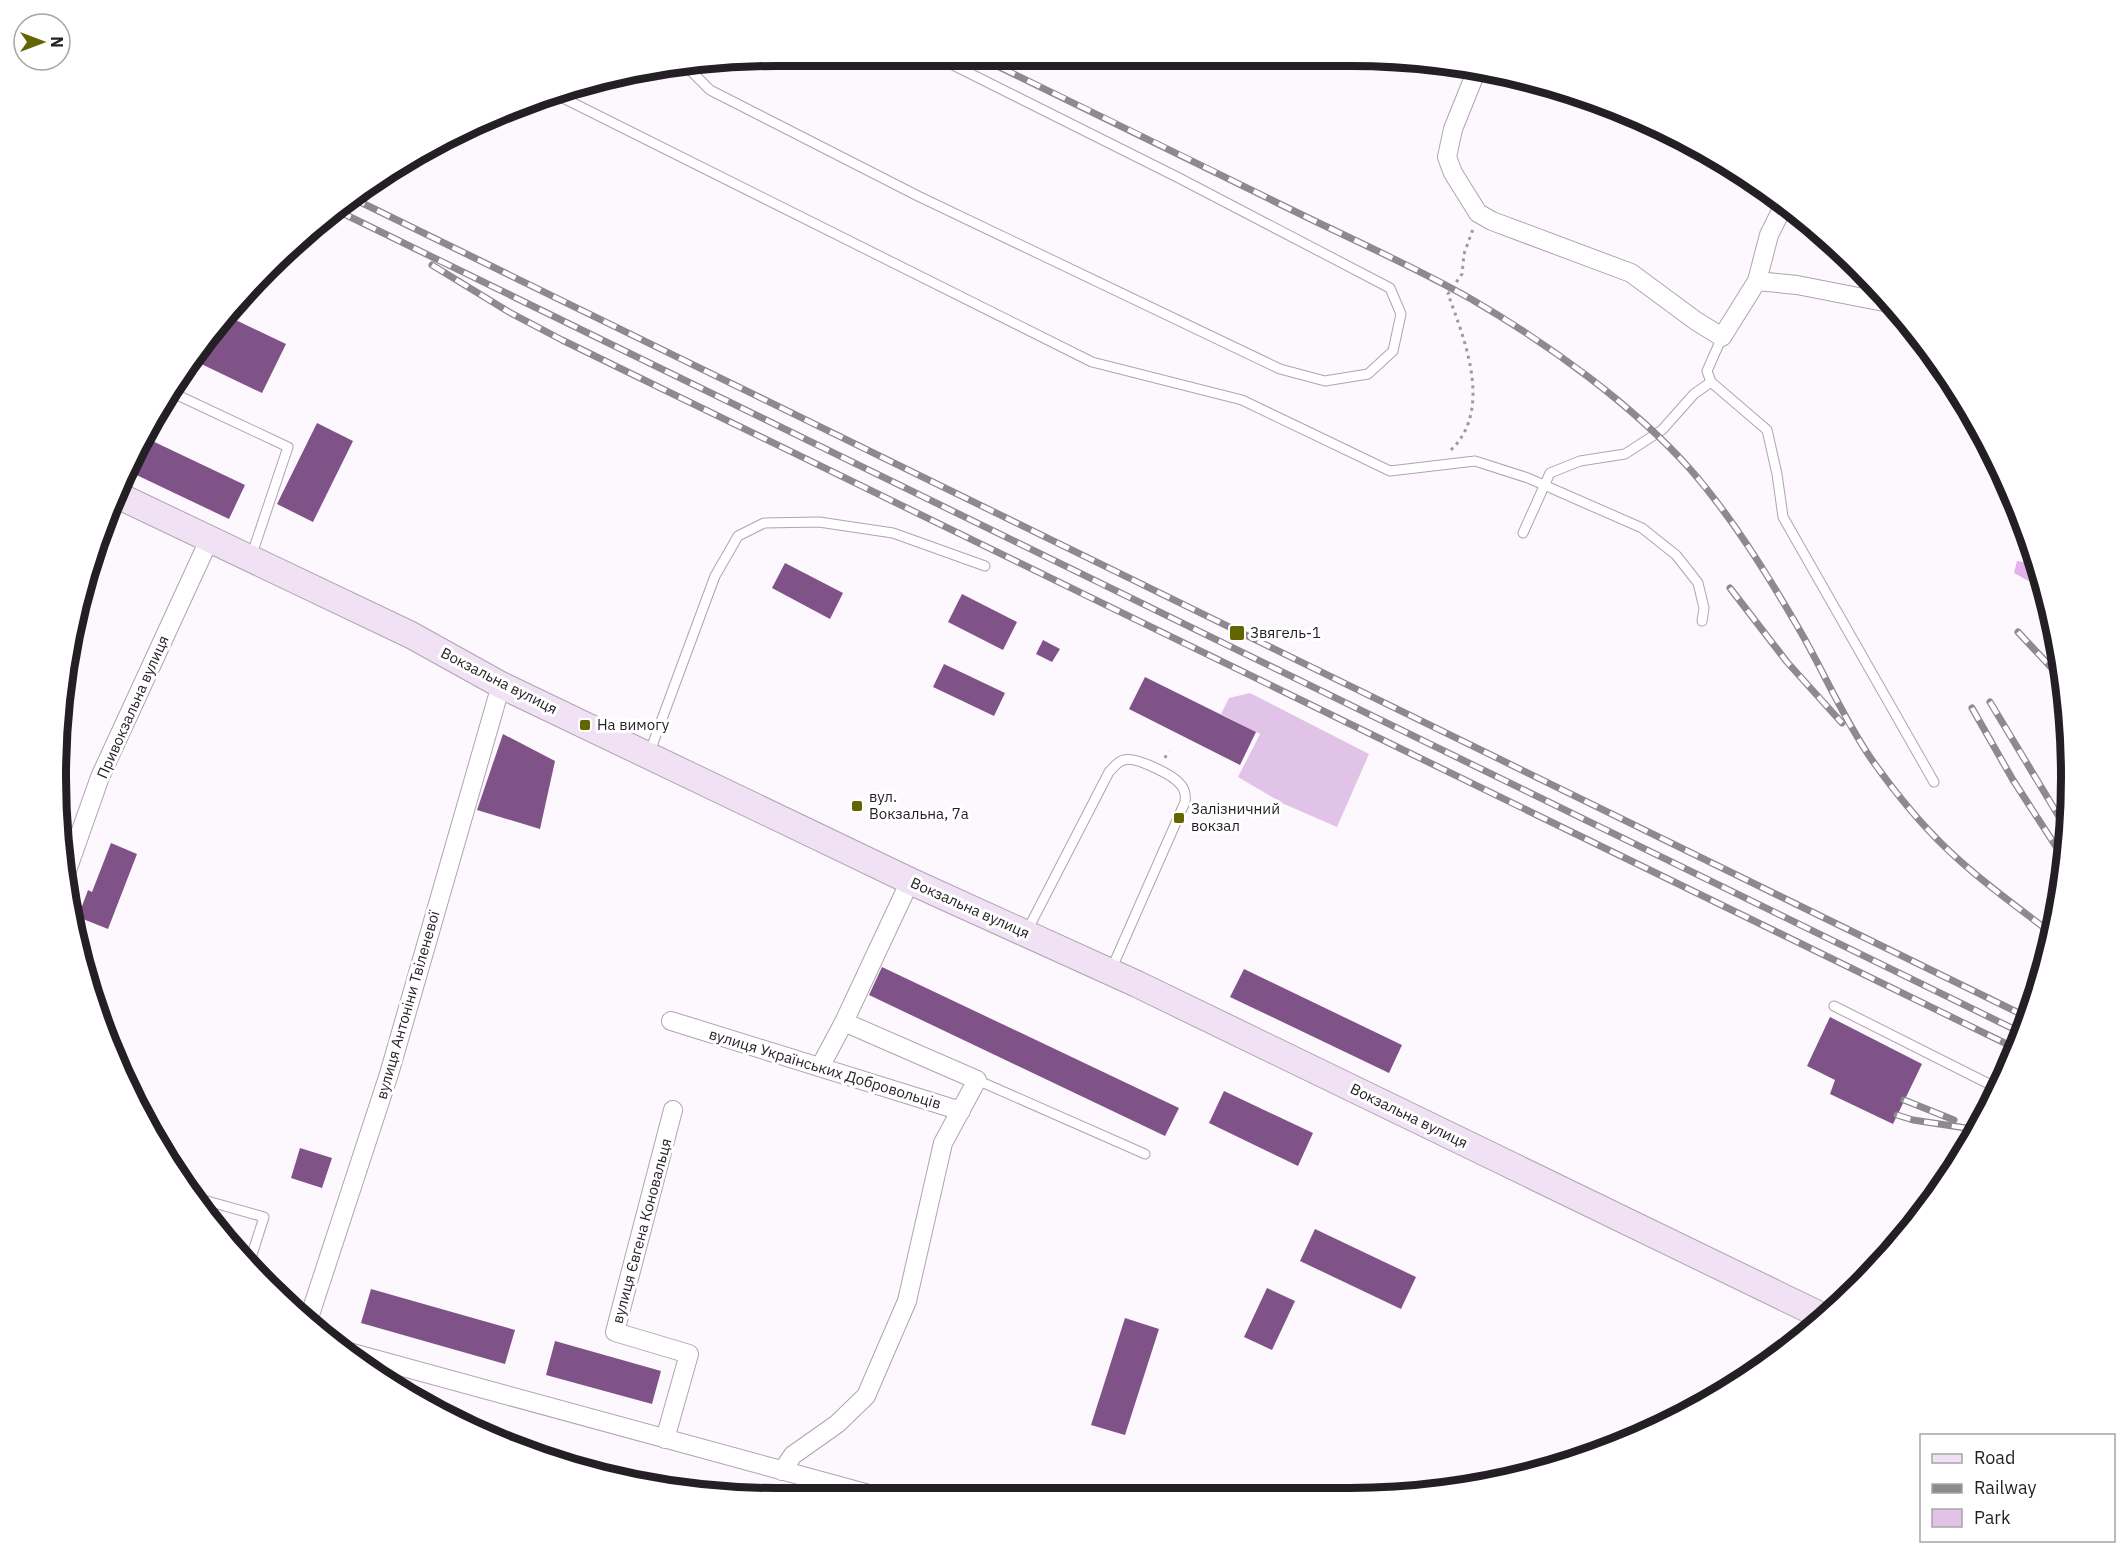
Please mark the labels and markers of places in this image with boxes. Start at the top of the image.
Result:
place label: Звягель-1 [1250,623,1321,642]
marker: Звягель-1 [1228,624,1246,642]
place label: На вимогу [597,715,670,734]
marker: На вимогу [578,718,592,732]
place label: вул. Вокзальна, 7а [869,787,969,823]
marker: вул. Вокзальна, 7а [850,799,864,813]
place label: Залізничний вокзал [1191,799,1280,835]
marker: Залізничний вокзал [1172,811,1186,825]

